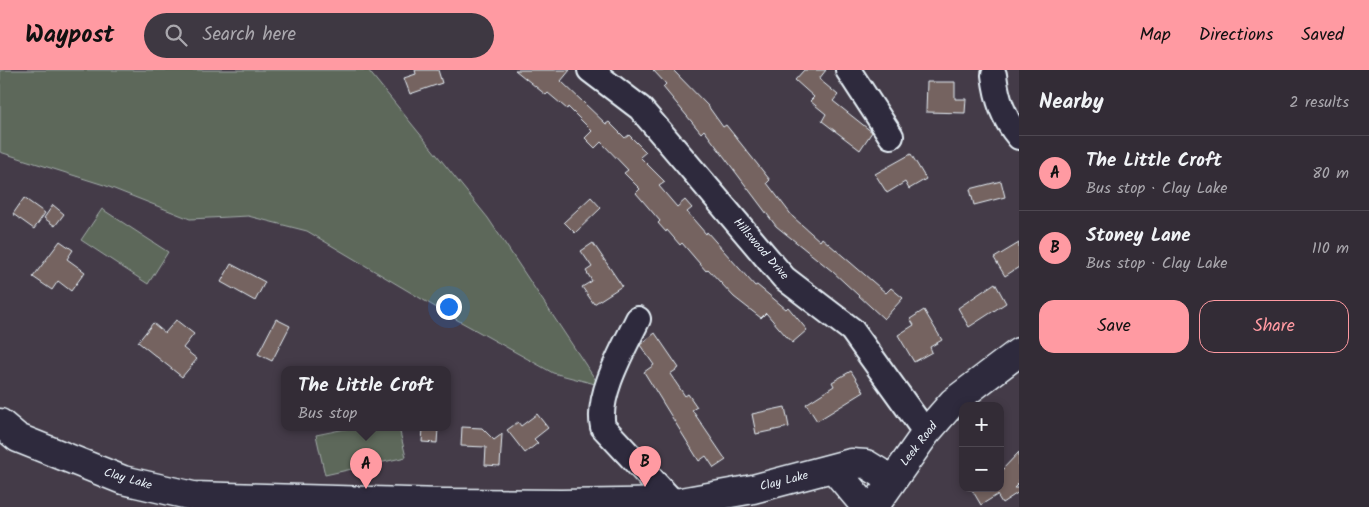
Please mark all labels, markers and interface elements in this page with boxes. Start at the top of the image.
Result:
search box [144,13,494,58]
text: Waypost [25,16,114,55]
text: Search here [202,20,296,50]
icon: search [162,21,190,49]
text: Map [1139,21,1171,50]
text: Directions [1199,21,1273,50]
text: Saved [1301,21,1344,50]
text: Nearby [1039,86,1104,119]
text: 2 results [1289,90,1349,115]
text: The Little Croft [1086,146,1222,176]
text: A [1050,161,1060,186]
text: 80 m [1312,161,1349,186]
text: Bus stop · Clay Lake [1086,176,1228,201]
street label: Hillswood Drive [729,214,794,285]
text: Stoney Lane [1086,221,1191,251]
text: B [1050,236,1060,261]
text: 110 m [1312,236,1349,261]
text: Bus stop · Clay Lake [1086,251,1228,276]
your location [436,294,462,320]
button: Save [1039,300,1189,353]
button: Share [1199,300,1349,353]
popup [281,366,451,431]
text: The Little Croft [298,371,434,401]
text: Bus stop [298,401,357,426]
map controls [959,402,1004,492]
button: + [959,402,1004,447]
street label: Leek Road [896,417,943,470]
pin: B [629,446,661,487]
button: − [959,447,1004,492]
pin: A [350,448,382,489]
street label: Clay Lake [102,463,155,495]
street label: Clay Lake [758,466,811,496]

